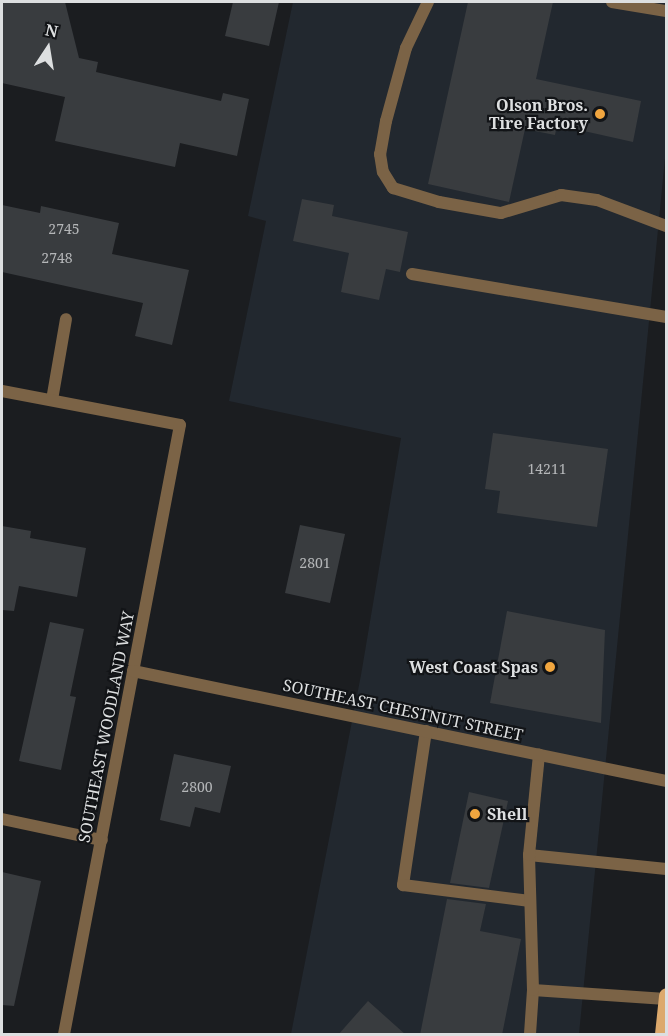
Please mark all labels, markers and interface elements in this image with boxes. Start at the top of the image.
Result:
north arrow [18,18,78,78]
text: N [43,18,60,42]
place label: Olson Bros. Tire Factory [489,95,588,133]
marker: Olson Bros. Tire Factory [593,107,607,121]
house number: 2745 [48,221,80,237]
house number: 2748 [41,250,73,266]
house number: 14211 [527,461,567,477]
house number: 2801 [299,555,331,571]
street label: SOUTHEAST WOODLAND WAY [74,610,138,844]
place label: West Coast Spas [409,657,538,677]
marker: West Coast Spas [543,660,557,674]
street label: SOUTHEAST CHESTNUT STREET [281,675,525,745]
house number: 2800 [181,779,213,795]
place label: Shell [487,804,527,824]
marker: Shell [468,807,482,821]

